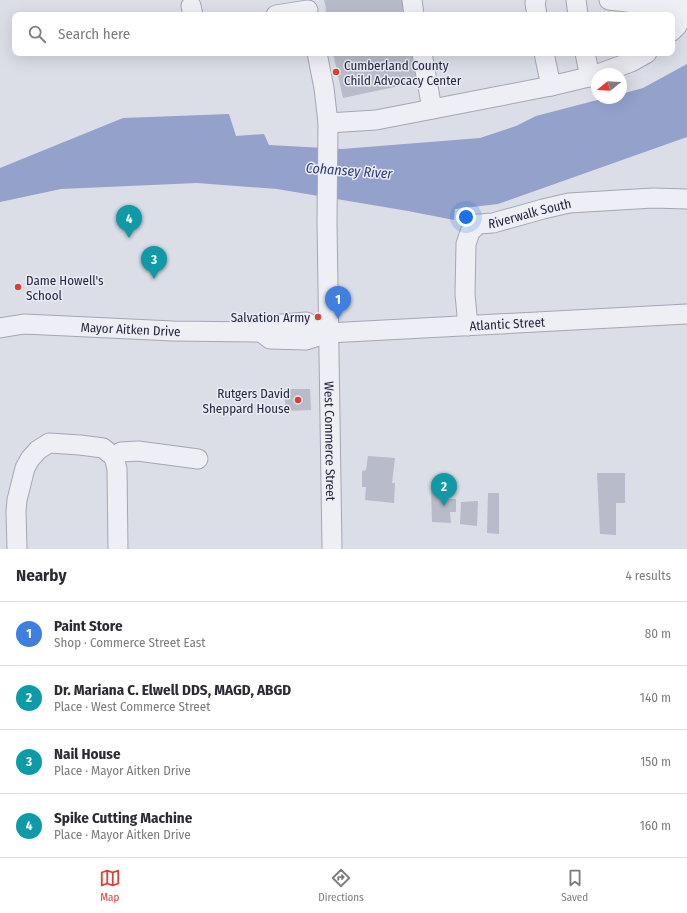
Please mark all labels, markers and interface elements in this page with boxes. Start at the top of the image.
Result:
search box [12,12,675,56]
icon: search [26,23,48,45]
text: Search here [58,25,130,43]
place label: Cumberland County Child Advocacy Center [344,58,462,88]
marker: Cumberland County Child Advocacy Center [331,67,341,77]
north arrow [591,68,627,104]
water label: Cohansey River [305,159,394,183]
street label: Riverwalk South [488,195,573,231]
pin: 4 [116,205,142,238]
your location [456,207,476,227]
pin: 3 [141,246,167,279]
place label: Dame Howell's School [26,273,104,303]
marker: Dame Howell's School [13,282,23,292]
pin: 1 [325,286,351,319]
place label: Salvation Army [231,310,310,325]
marker: Salvation Army [313,312,323,322]
street label: Atlantic Street [469,314,546,333]
street label: Mayor Aitken Drive [80,319,181,339]
street label: West Commerce Street [322,381,339,502]
place label: Rutgers David Sheppard House [203,386,290,416]
marker: Rutgers David Sheppard House [293,395,303,405]
pin: 2 [431,473,457,506]
text: Nearby [16,565,67,586]
text: 4 results [625,568,671,583]
text: Paint Store [54,617,123,635]
text: 1 [26,626,32,641]
text: 80 m [645,626,671,641]
text: Shop · Commerce Street East [54,635,206,650]
text: Dr. Mariana C. Elwell DDS, MAGD, ABGD [54,681,291,699]
text: 2 [26,690,32,705]
text: 140 m [640,690,671,705]
text: Place · West Commerce Street [54,699,210,714]
text: Nail House [54,745,121,763]
text: 3 [26,754,32,769]
text: 150 m [640,754,671,769]
text: Place · Mayor Aitken Drive [54,763,191,778]
text: Spike Cutting Machine [54,809,192,827]
text: 4 [26,818,32,833]
text: 160 m [640,818,671,833]
text: Place · Mayor Aitken Drive [54,827,191,842]
tab: Map [99,867,121,904]
tab: Directions [318,867,364,904]
tab: Saved [561,867,588,904]

